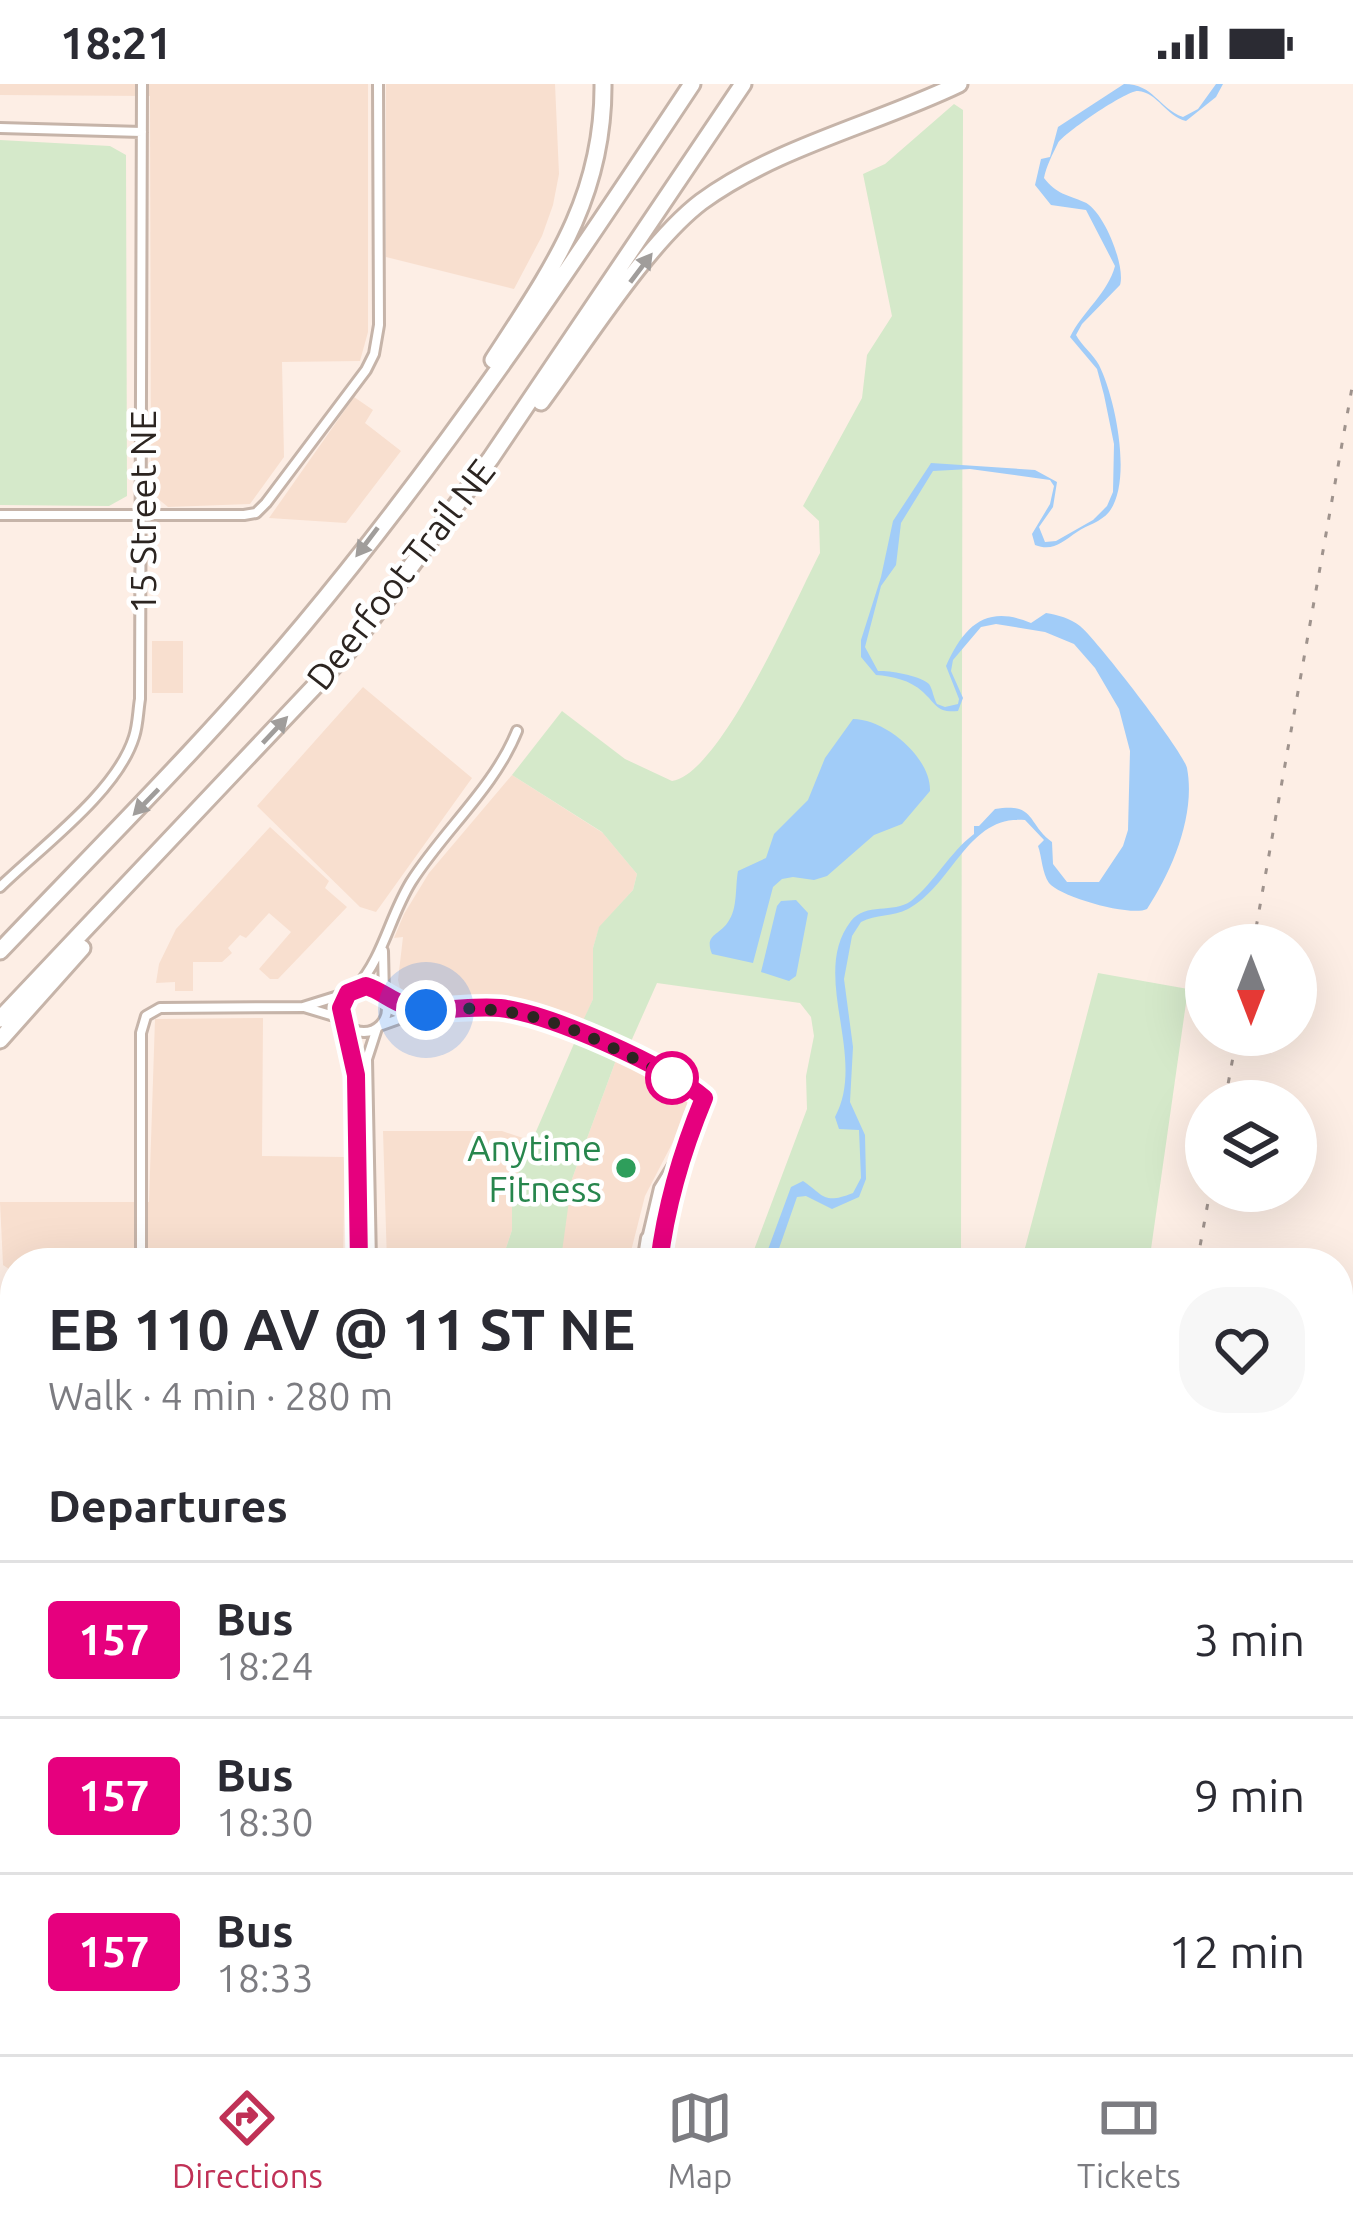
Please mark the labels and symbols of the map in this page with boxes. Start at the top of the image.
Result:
one-way arrow [629,252,653,283]
street label: 15 Street NE [122,410,163,614]
street label: Deerfoot Trail NE [298,451,502,697]
one-way arrow [356,526,380,557]
one-way arrow [261,715,289,744]
one-way arrow [132,787,160,816]
north arrow [1185,924,1317,1056]
your location [396,980,456,1040]
unlabelled marker [647,1053,697,1103]
place label: Anytime Fitness [467,1127,602,1209]
marker: Anytime Fitness [613,1155,639,1181]

